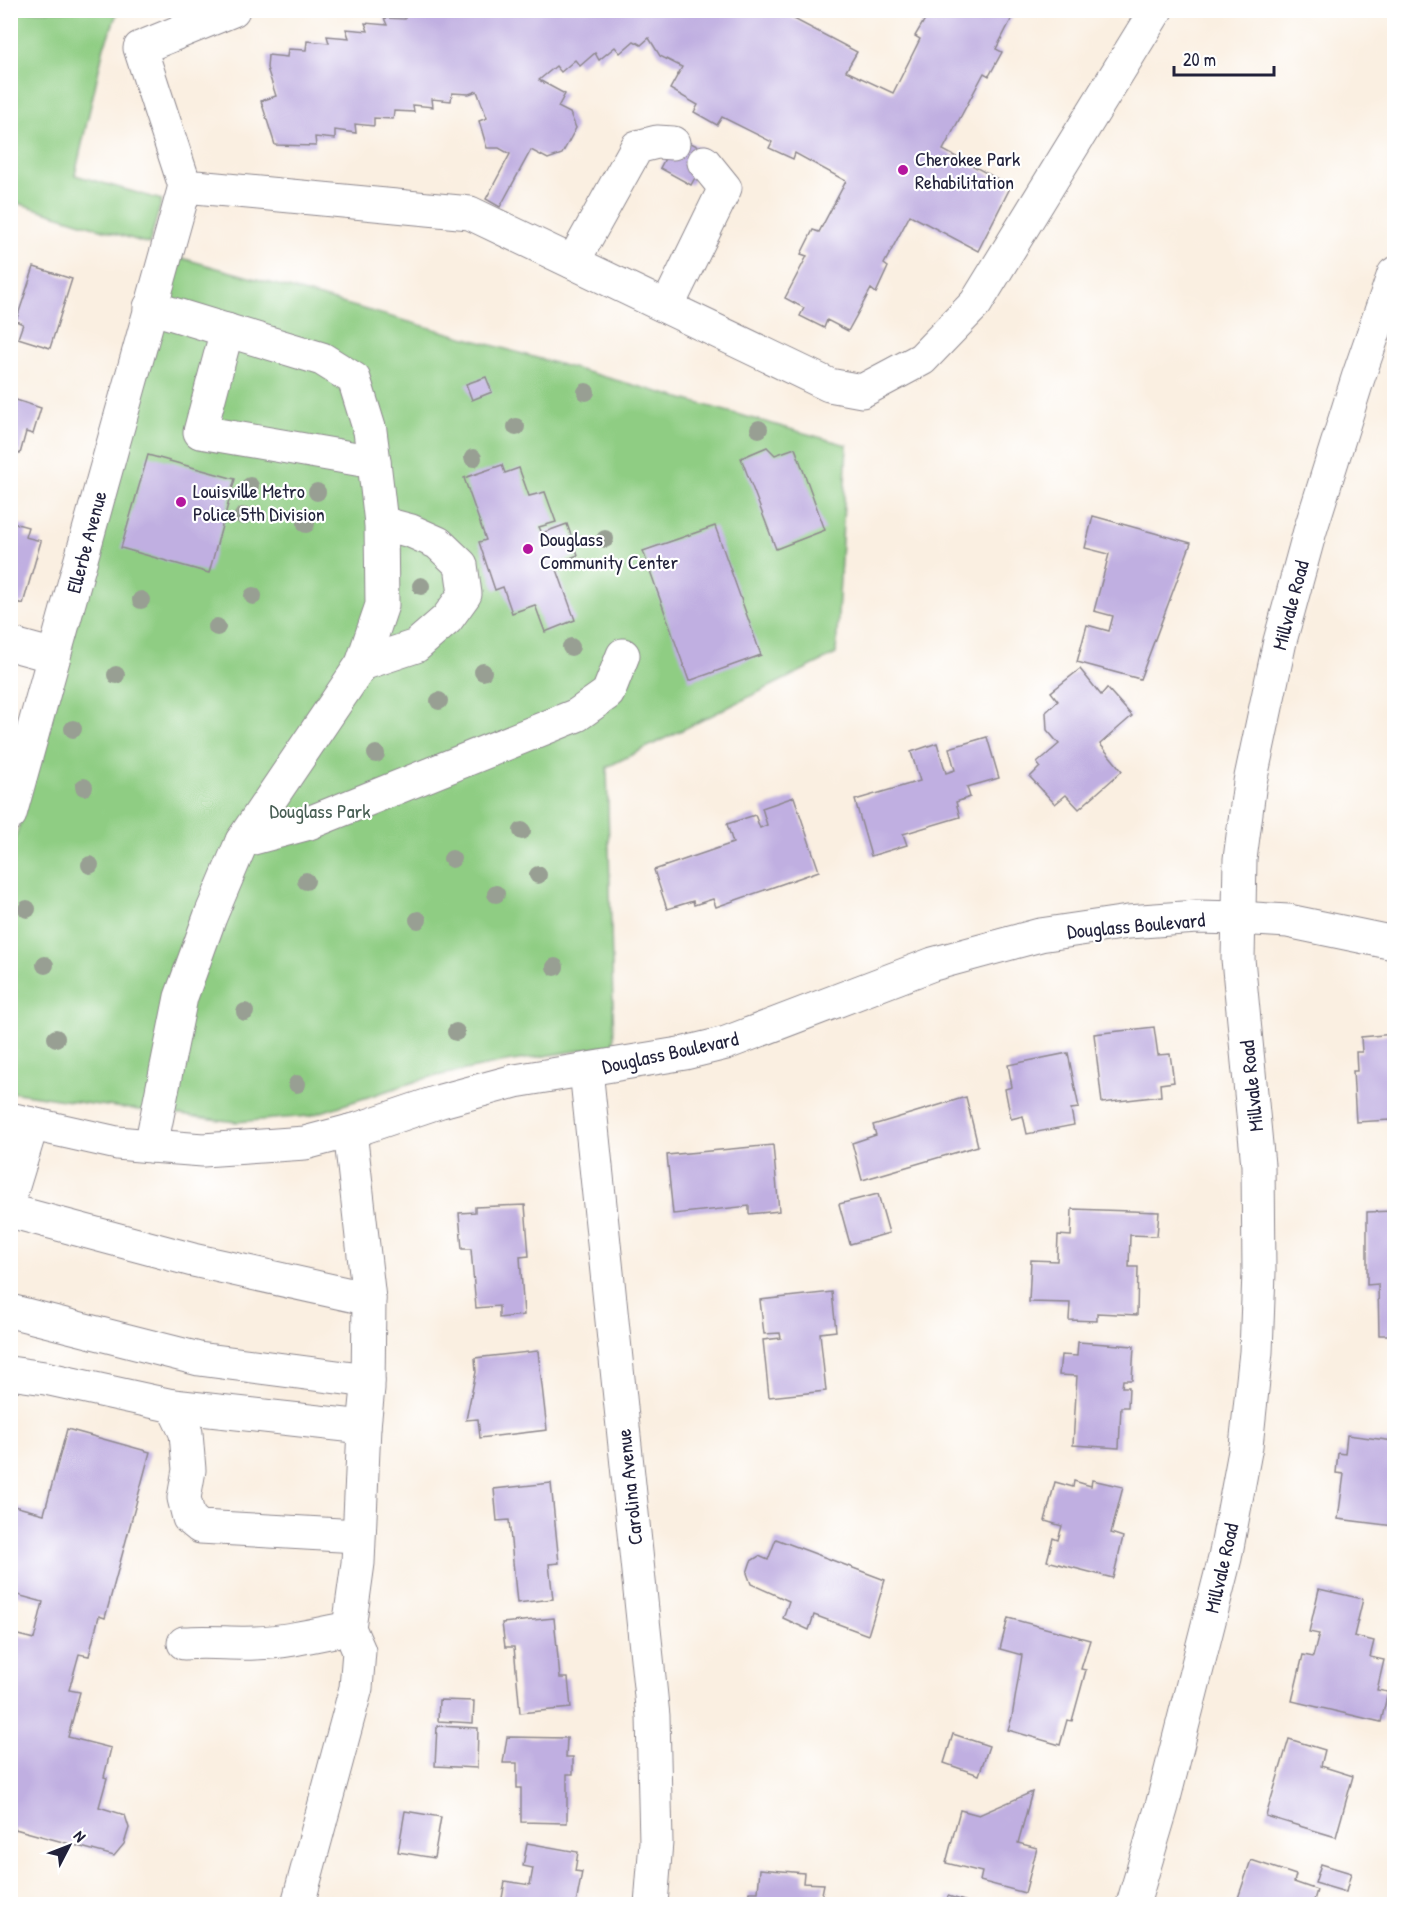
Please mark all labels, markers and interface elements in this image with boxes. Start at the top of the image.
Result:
scale bar [1174,39,1274,77]
text: 20 m [1183,47,1216,72]
place label: Cherokee Park Rehabilitation [915,145,1020,195]
marker: Cherokee Park Rehabilitation [896,163,910,177]
place label: Louisville Metro Police 5th Division [193,477,325,527]
street label: Ellerbe Avenue [59,488,113,596]
marker: Louisville Metro Police 5th Division [174,495,188,509]
place label: Douglass Community Center [540,525,678,575]
marker: Douglass Community Center [521,542,535,556]
street label: Millvale Road [1265,557,1315,653]
park label: Douglass Park [269,797,371,824]
street label: Douglass Boulevard [1066,906,1206,944]
street label: Douglass Boulevard [599,1024,741,1080]
street label: Millvale Road [1233,1039,1269,1133]
street label: Carolina Avenue [609,1428,649,1546]
street label: Millvale Road [1198,1520,1244,1616]
north arrow [39,1816,99,1876]
text: N [69,1825,91,1847]

